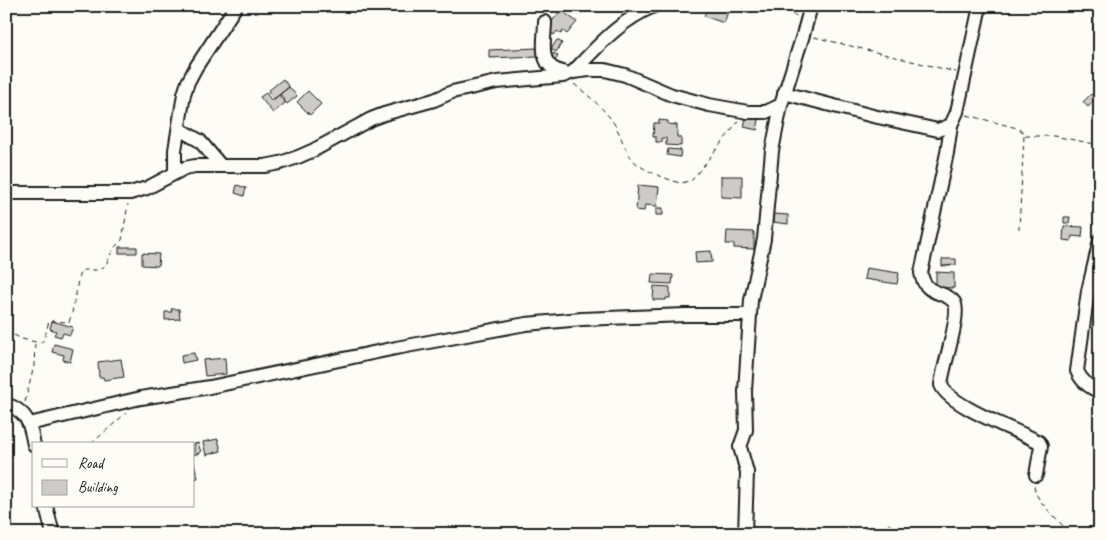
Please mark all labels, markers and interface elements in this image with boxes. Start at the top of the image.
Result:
legend [32,442,195,508]
text: Road [78,454,105,473]
text: Building [78,478,118,497]

